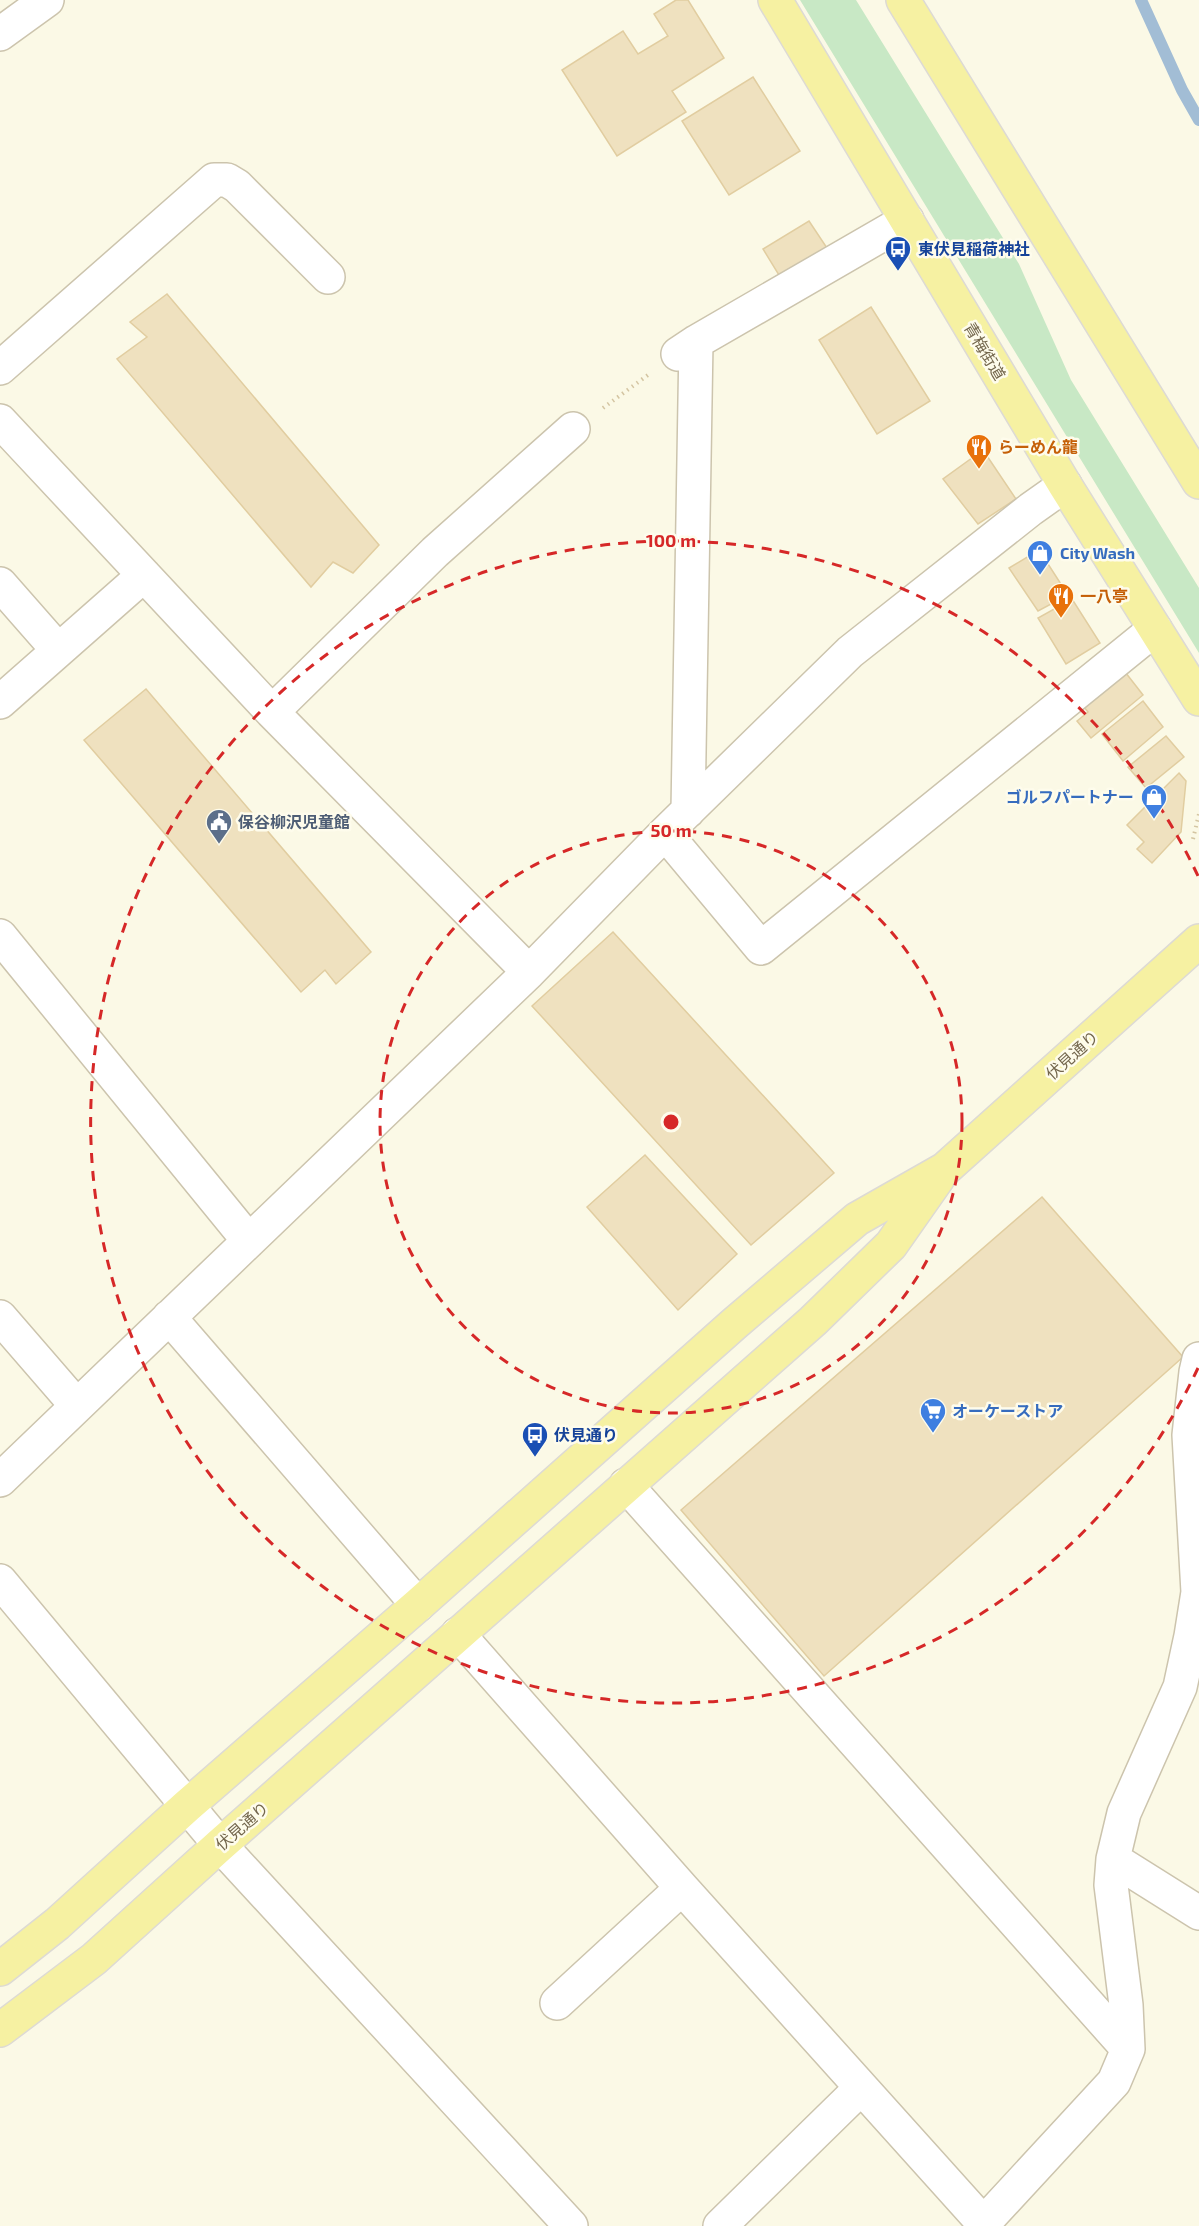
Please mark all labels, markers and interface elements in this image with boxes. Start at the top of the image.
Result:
bus stop icon: 東伏見稲荷神社 [883,234,913,272]
place label: 東伏見稲荷神社 [918,239,1030,258]
street label: 青梅街道 [961,318,1010,383]
restaurant icon: らーめん龍 [964,432,994,470]
place label: らーめん龍 [998,437,1078,456]
text: 100 m [646,529,696,551]
shop icon: City Wash [1025,538,1055,576]
place label: City Wash [1060,543,1135,563]
restaurant icon: 一八亭 [1046,581,1076,619]
place label: 一八亭 [1080,586,1128,605]
shop icon: ゴルフパートナー [1139,782,1169,820]
place label: ゴルフパートナー [1006,787,1134,806]
public building icon: 保谷柳沢児童館 [204,807,234,845]
place label: 保谷柳沢児童館 [238,812,350,831]
text: 50 m [650,819,692,841]
street label: 伏見通り [1042,1026,1102,1083]
centre of rings [661,1112,681,1132]
supermarket icon: オーケーストア [918,1396,948,1434]
place label: オーケーストア [952,1401,1063,1420]
bus stop icon: 伏見通り [520,1420,550,1458]
place label: 伏見通り [554,1425,618,1444]
street label: 伏見通り [211,1797,272,1854]

